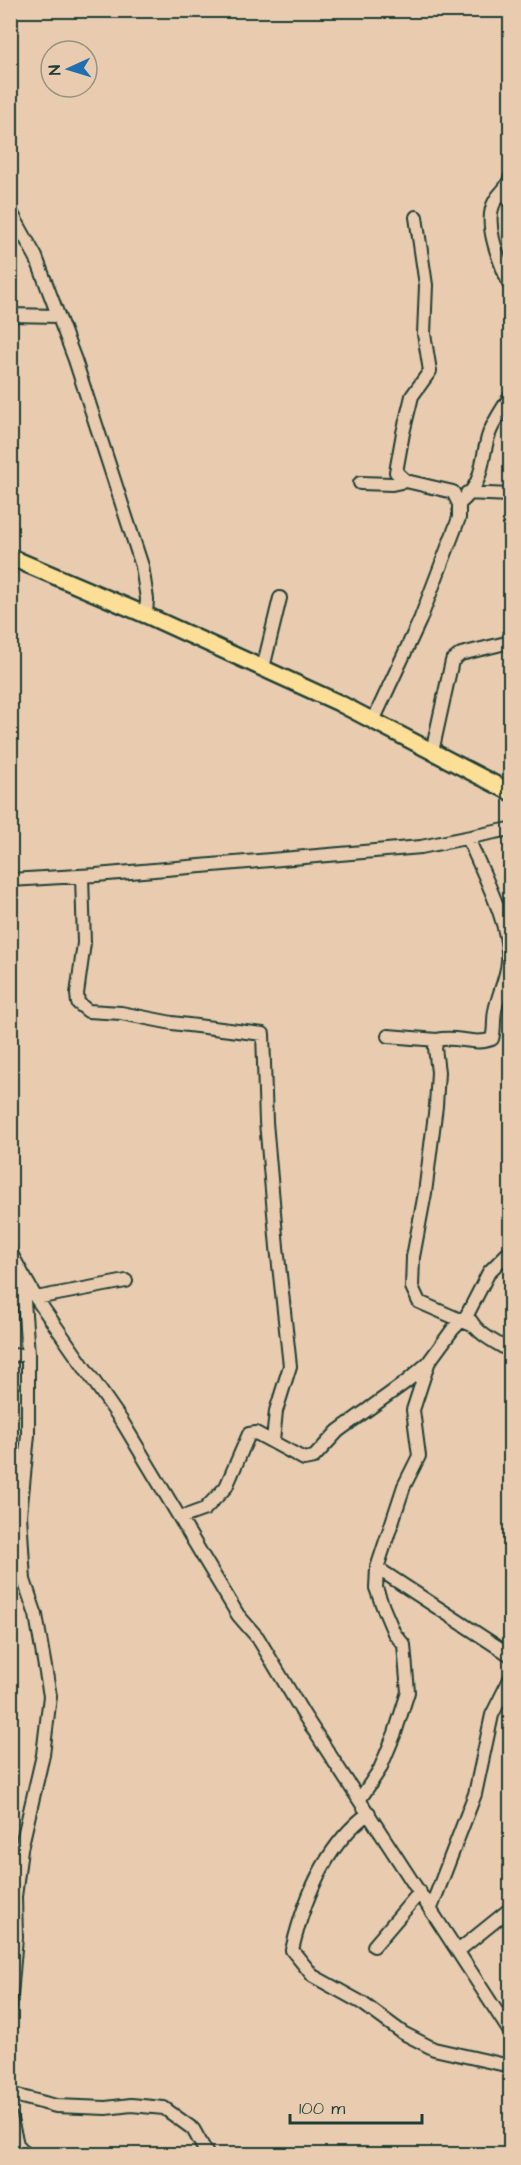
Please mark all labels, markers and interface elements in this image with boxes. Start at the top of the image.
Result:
north arrow [39,39,99,99]
text: N [44,64,66,76]
scale bar [290,2087,422,2125]
text: 100 m [299,2096,345,2121]

